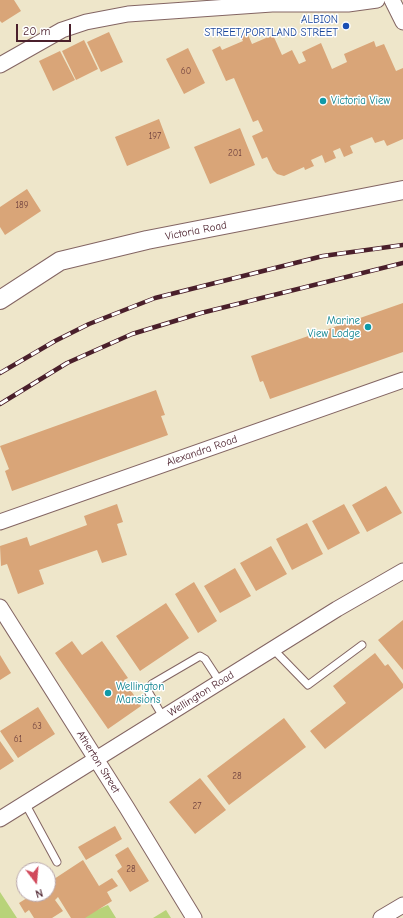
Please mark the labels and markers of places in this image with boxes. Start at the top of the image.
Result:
place label: ALBION STREET/PORTLAND STREET [204,13,338,39]
marker: ALBION STREET/PORTLAND STREET [341,21,351,31]
place label: Victoria View [331,94,390,108]
marker: Victoria View [318,96,328,106]
place label: Marine View Lodge [308,314,360,340]
marker: Marine View Lodge [363,322,373,332]
place label: Wellington Mansions [116,680,164,706]
marker: Wellington Mansions [103,688,113,698]

